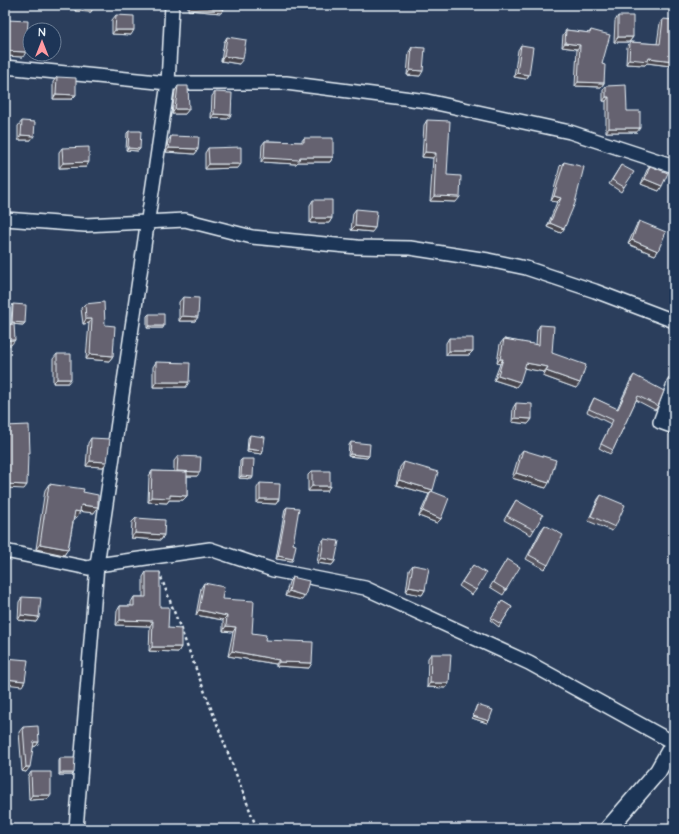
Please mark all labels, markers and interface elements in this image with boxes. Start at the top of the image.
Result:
north arrow [22,22,62,62]
text: N [39,25,46,40]

